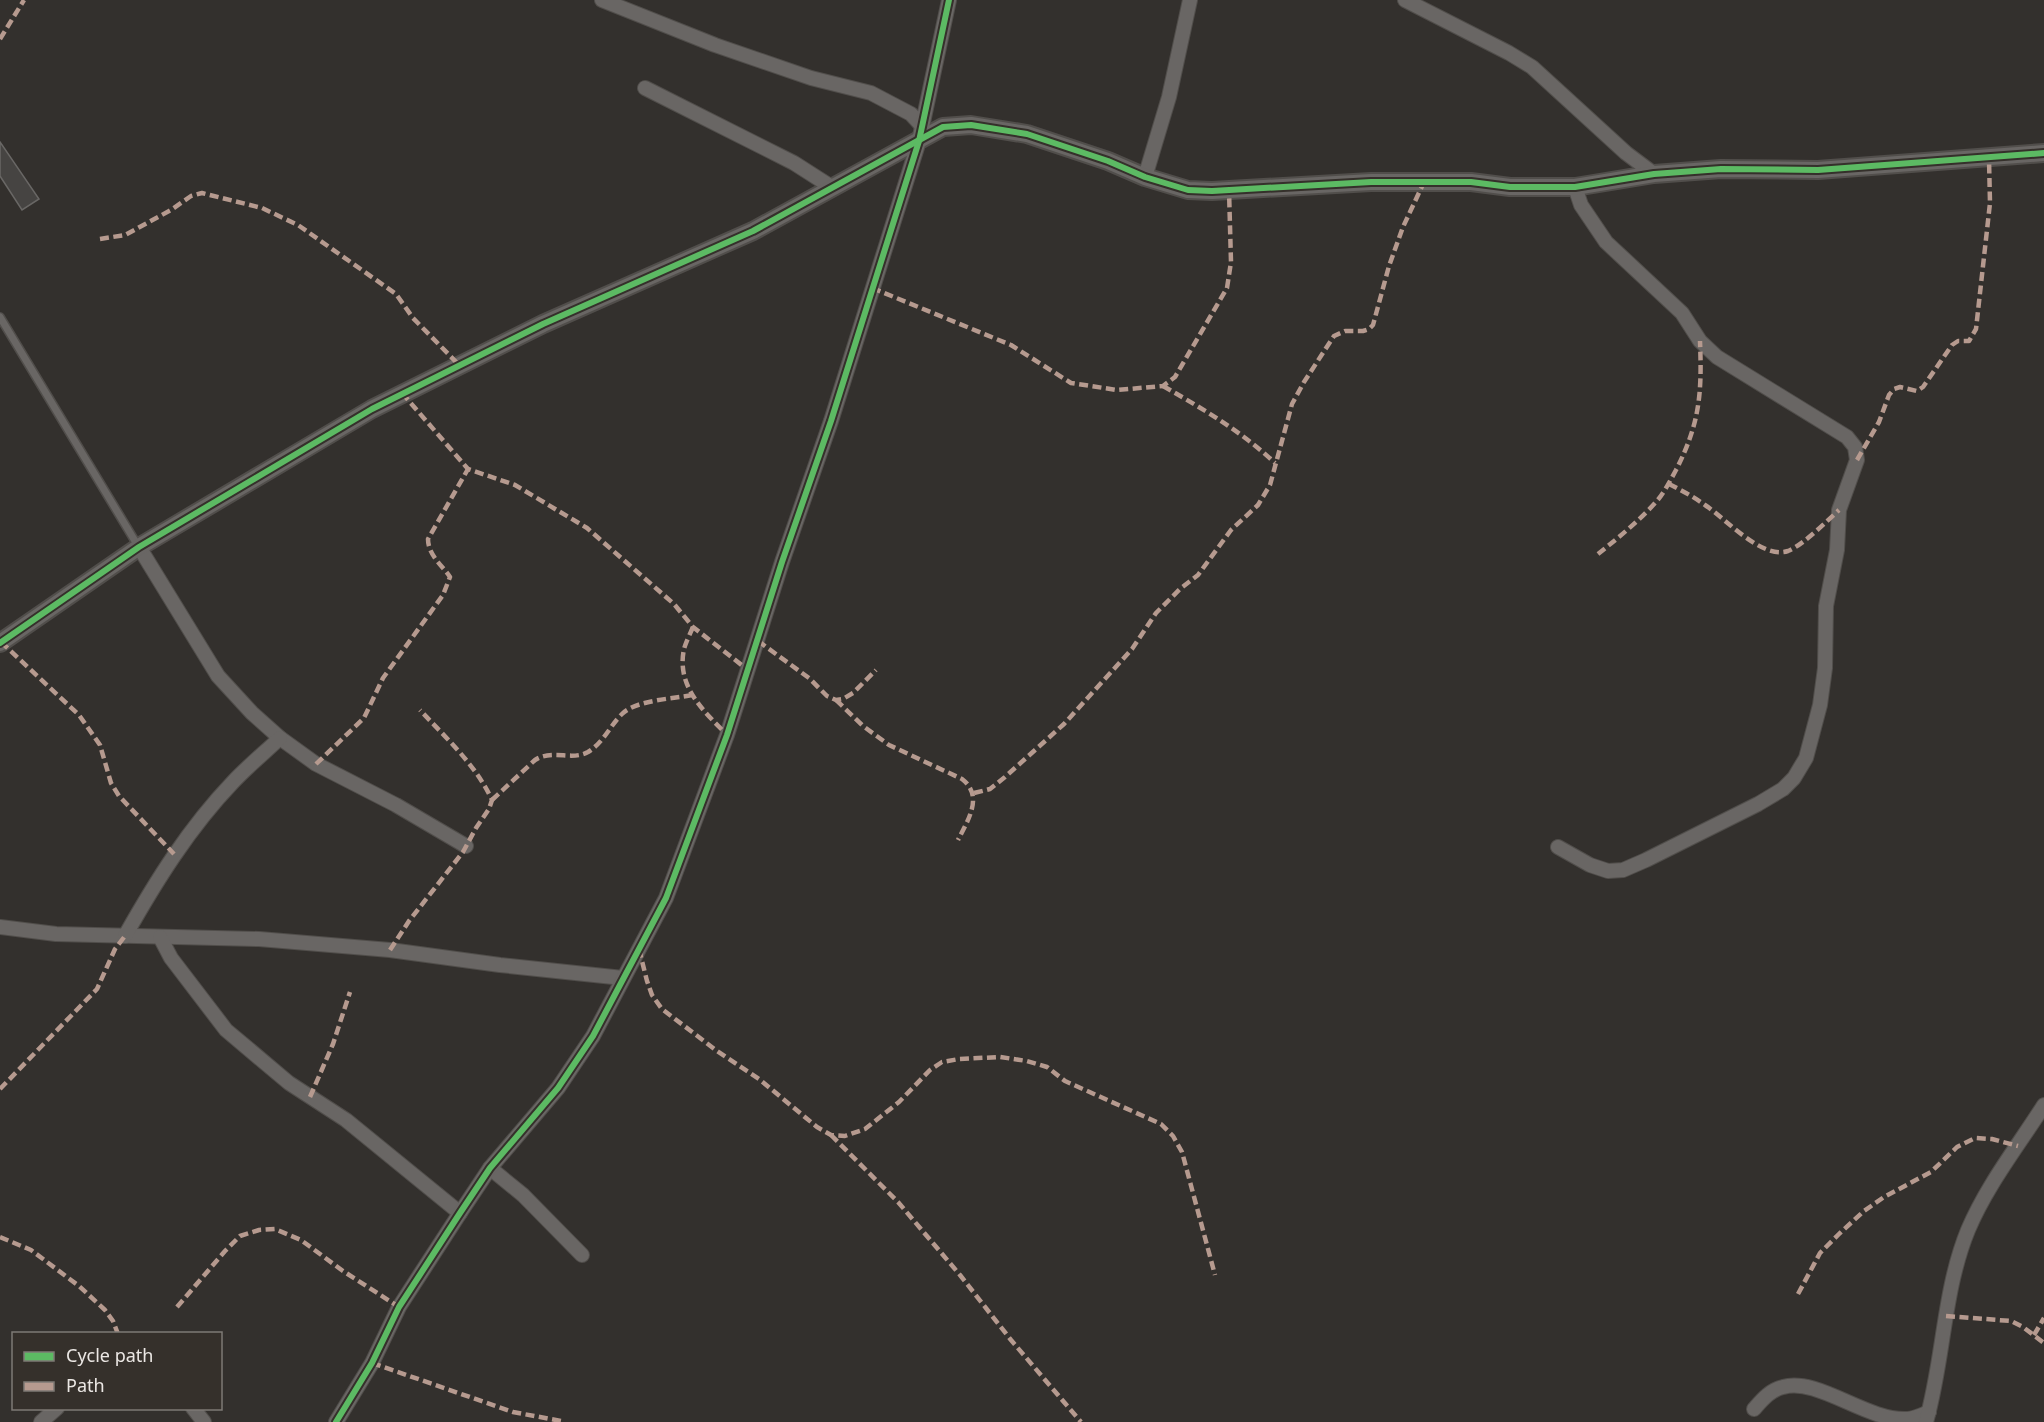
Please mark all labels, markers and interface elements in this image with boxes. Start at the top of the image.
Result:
legend [12,1332,222,1410]
text: Cycle path [66,1343,153,1367]
text: Path [66,1373,105,1397]

